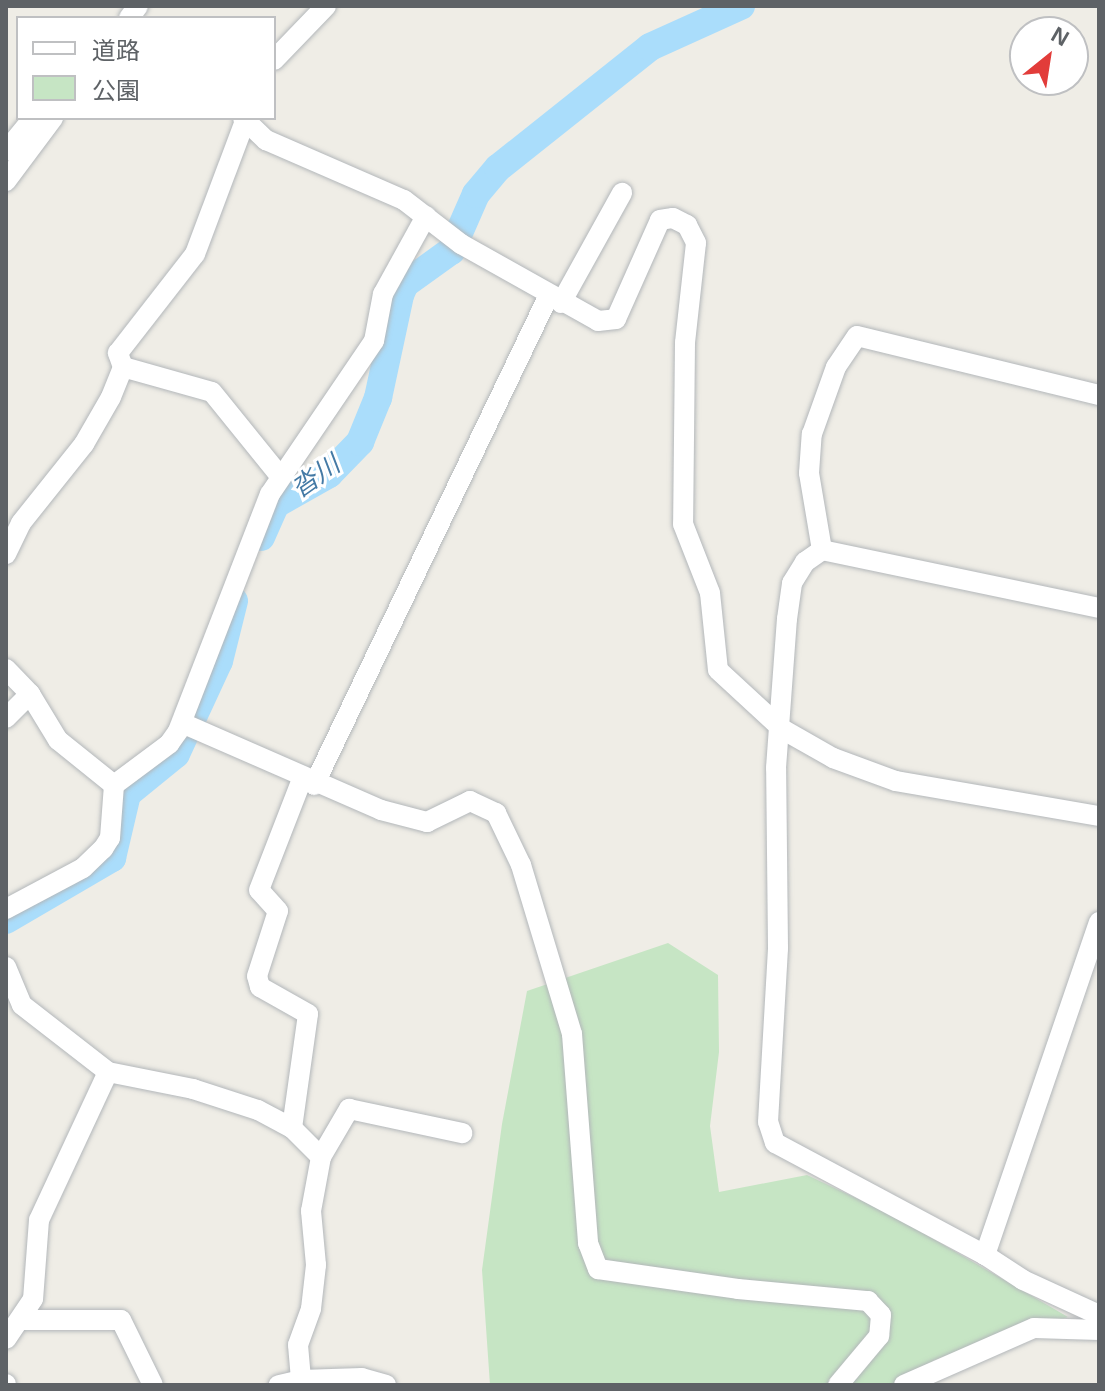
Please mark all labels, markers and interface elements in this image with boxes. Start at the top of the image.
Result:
legend [16,16,276,120]
north arrow [1009,16,1089,96]
text: N [1047,22,1073,51]
text: 道路 [92,37,140,64]
text: 公園 [92,77,140,104]
water label: 沓川 [286,449,346,505]

